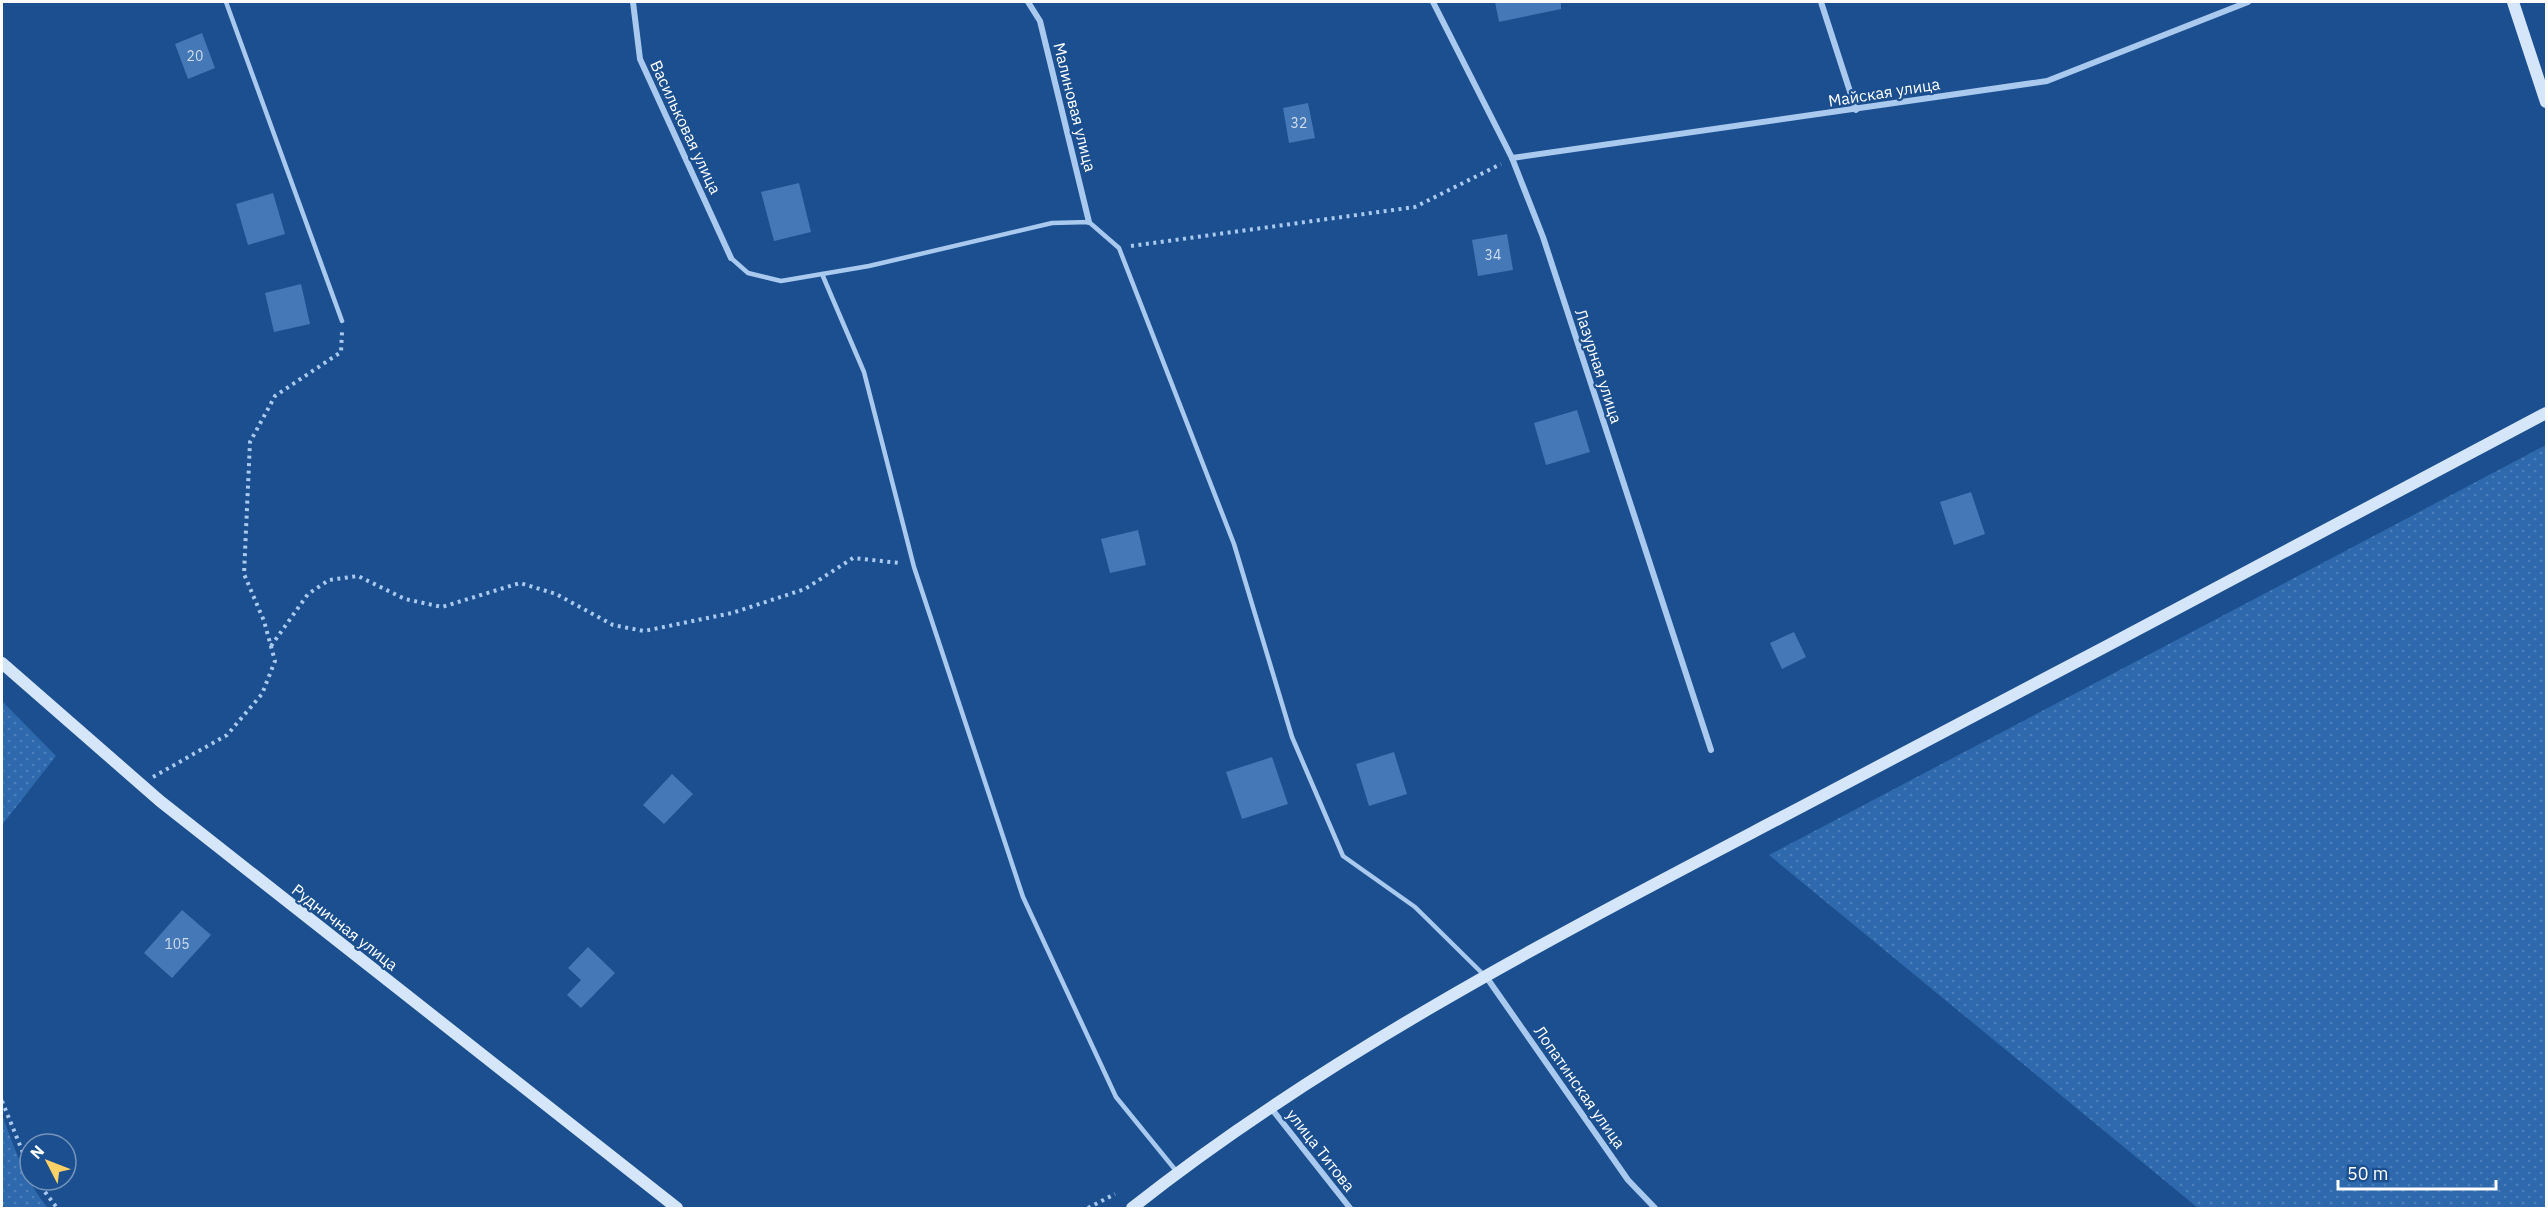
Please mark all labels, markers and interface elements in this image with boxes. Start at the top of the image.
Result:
street label: Малиновая улица [1049,40,1101,174]
house number: 20 [187,47,203,65]
street label: Васильковая улица [646,57,726,198]
street label: Майская улица [1827,73,1942,111]
house number: 32 [1291,114,1307,132]
house number: 34 [1485,246,1501,264]
street label: Лазурная улица [1571,306,1627,426]
street label: Рудничная улица [288,879,402,975]
house number: 105 [164,935,190,953]
street label: Лопатинская улица [1530,1022,1630,1153]
street label: улица Титова [1282,1105,1360,1196]
north arrow [18,1132,78,1192]
text: N [26,1141,48,1163]
scale bar [2338,1153,2496,1191]
text: 50 m [2347,1162,2389,1185]

